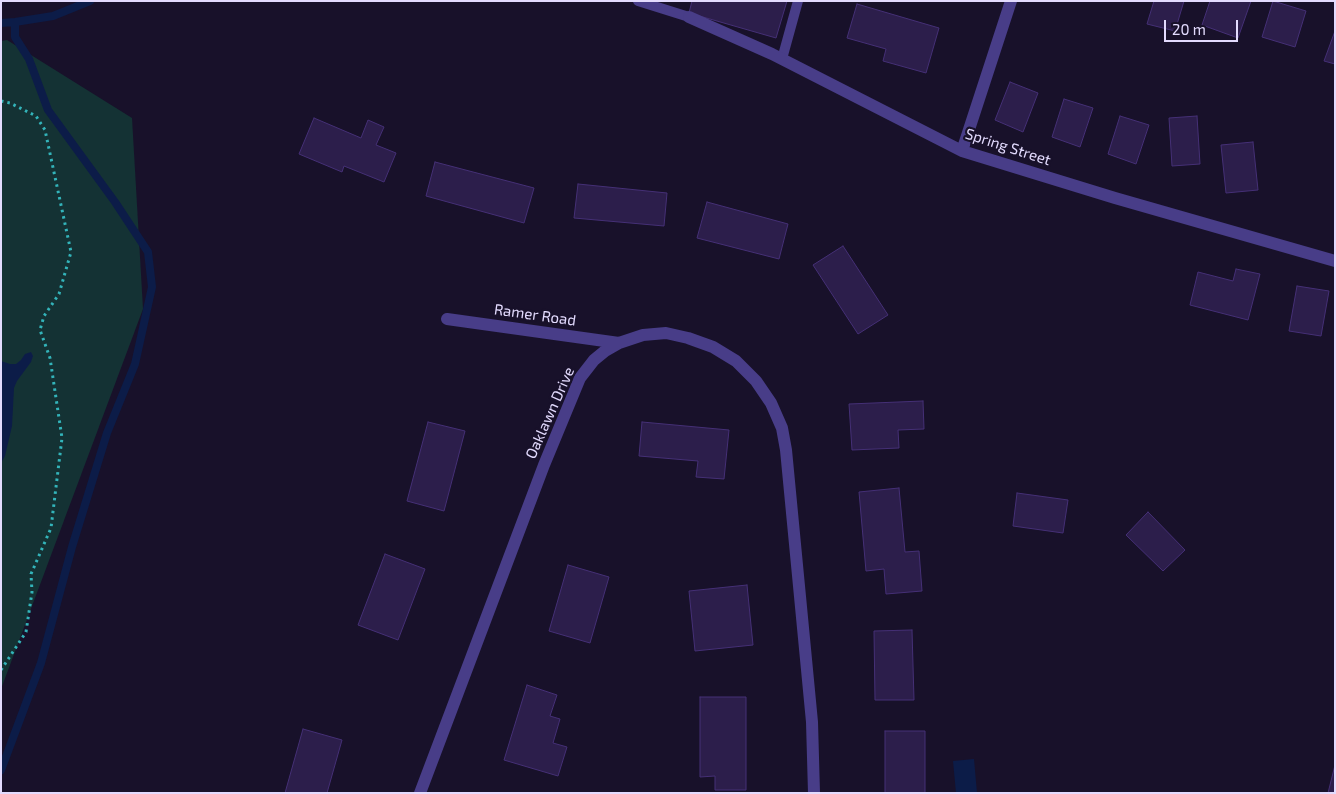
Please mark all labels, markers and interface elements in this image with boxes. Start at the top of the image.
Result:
scale bar [1166,10,1240,42]
text: 20 m [1172,20,1206,38]
street label: Spring Street [963,125,1053,169]
street label: Ramer Road [493,300,577,330]
street label: Oaklawn Drive [522,364,578,462]

